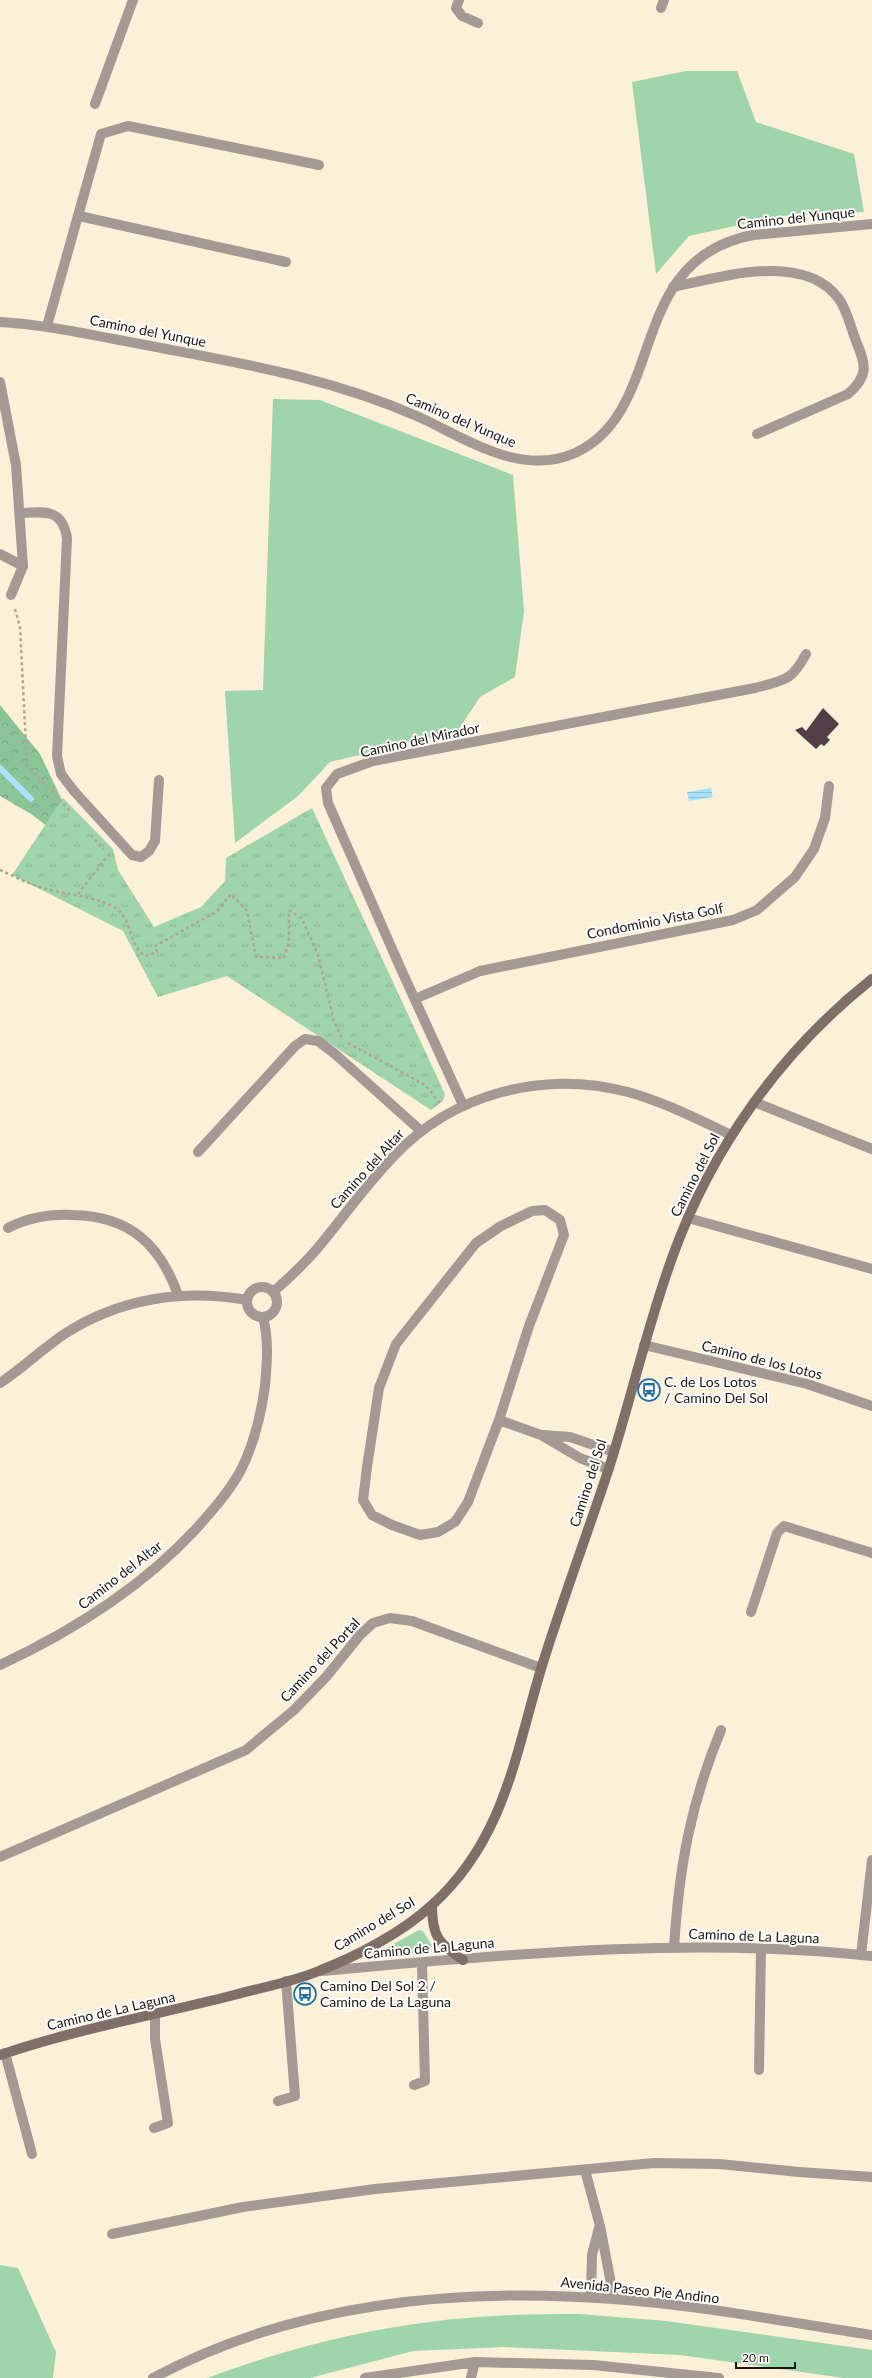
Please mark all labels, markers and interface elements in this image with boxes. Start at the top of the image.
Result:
street label: Camino del Yunque [736,203,856,232]
street label: Camino del Yunque [88,311,208,350]
street label: Camino del Yunque [403,389,519,450]
street label: Camino del Mirador [359,719,481,760]
street label: Condominio Vista Golf [585,899,725,942]
street label: Camino del Altar [326,1125,407,1212]
street label: Camino del Sol [666,1130,723,1219]
street label: Camino de los Lotos [700,1336,824,1383]
place label: C. de Los Lotos / Camino Del Sol [664,1373,768,1406]
bus stop icon: C. de Los Lotos / Camino Del Sol [636,1377,662,1403]
street label: Camino del Sol [565,1437,610,1529]
street label: Camino del Altar [74,1537,165,1613]
street label: Camino del Portal [276,1614,363,1705]
street label: Camino del Sol [330,1893,417,1954]
street label: Camino de La Laguna [688,1925,820,1946]
street label: Camino de La Laguna [363,1933,495,1962]
place label: Camino Del Sol 2 / Camino de La Laguna [320,1977,451,2010]
bus stop icon: Camino Del Sol 2 / Camino de La Laguna [292,1981,318,2007]
street label: Camino de La Laguna [45,1987,177,2034]
street label: Avenida Paseo Pie Andino [560,2273,720,2306]
scale bar [736,2344,795,2370]
text: 20 m [742,2350,769,2365]

